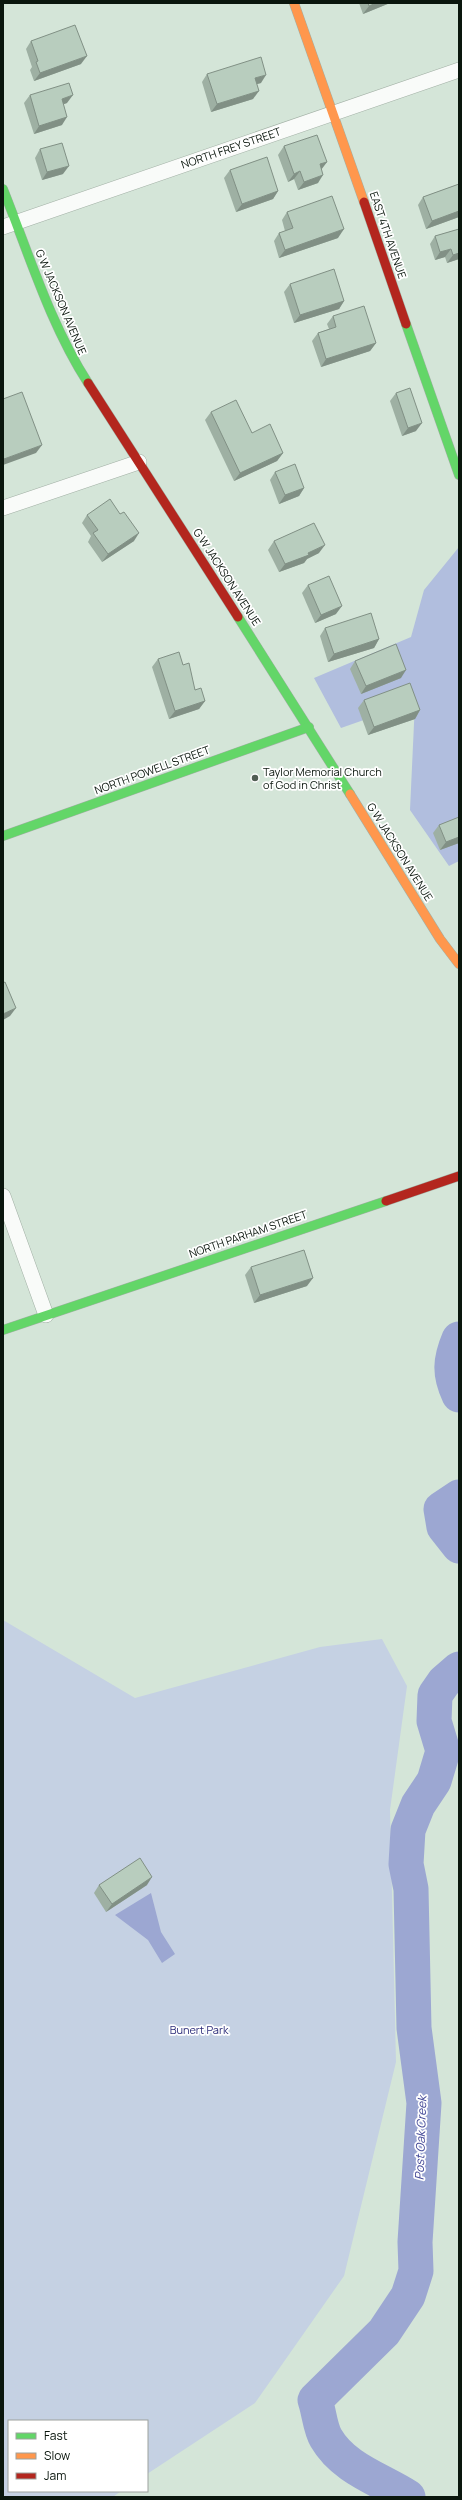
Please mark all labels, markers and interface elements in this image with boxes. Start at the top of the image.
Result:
street label: NORTH FREY STREET [179,123,283,172]
street label: EAST 4TH AVENUE [367,189,410,280]
street label: G W JACKSON AVENUE [32,247,90,357]
street label: G W JACKSON AVENUE [190,525,265,628]
street label: NORTH POWELL STREET [92,742,212,797]
place label: Taylor Memorial Church of God in Christ [263,764,382,792]
marker: Taylor Memorial Church of God in Christ [250,773,260,783]
street label: G W JACKSON AVENUE [364,800,437,904]
street label: NORTH PARHAM STREET [187,1206,309,1261]
park label: Bunert Park [170,2022,229,2037]
water label: Post Oak Creek [411,2094,431,2180]
legend [8,2420,148,2492]
text: Fast [44,2427,68,2444]
text: Slow [44,2447,70,2464]
text: Jam [44,2467,66,2484]

